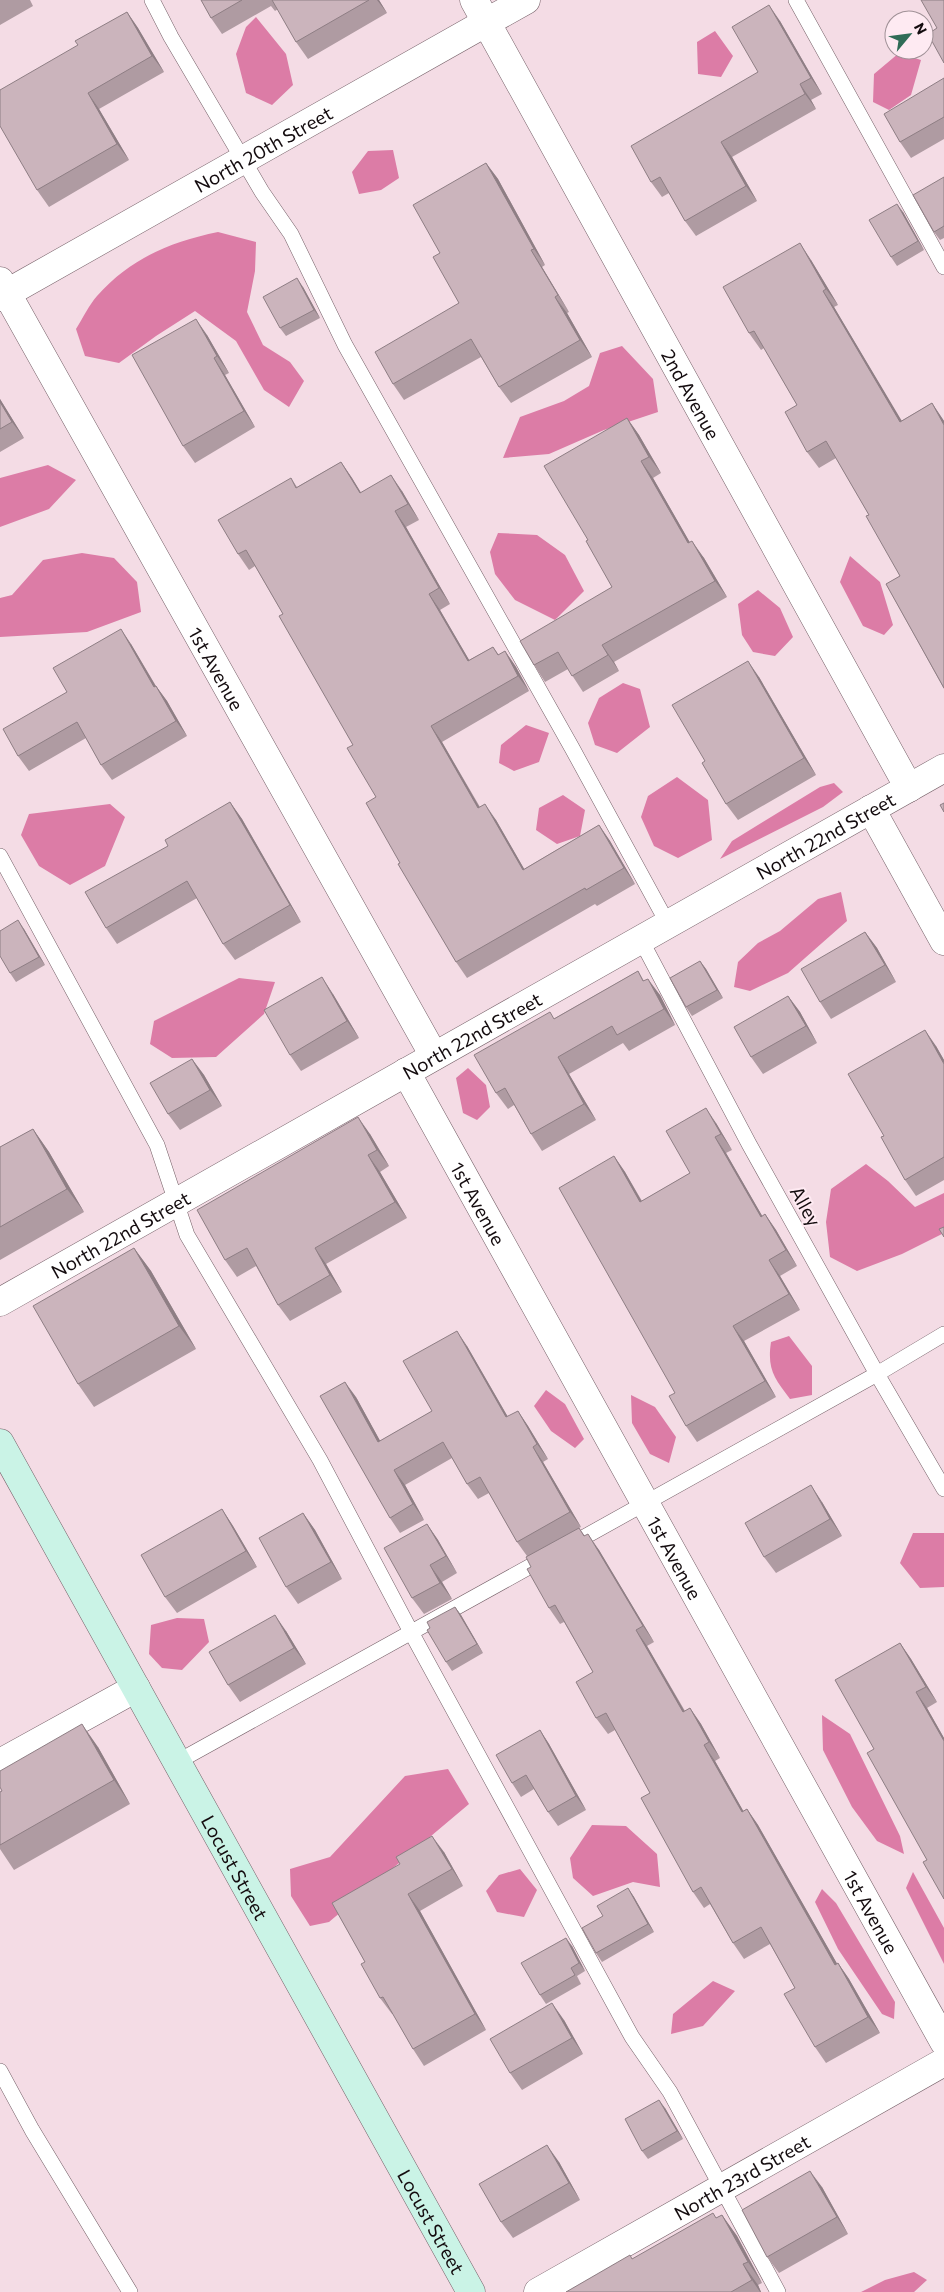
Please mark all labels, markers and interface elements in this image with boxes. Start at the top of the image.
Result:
north arrow [884,10,934,60]
text: N [911,20,931,37]
street label: North 20th Street [190,100,336,197]
street label: 2nd Avenue [657,345,726,443]
street label: 1st Avenue [185,623,249,714]
street label: North 22nd Street [752,787,899,884]
street label: North 22nd Street [398,987,545,1084]
street label: 1st Avenue [446,1158,511,1249]
street label: Alley [786,1182,826,1230]
street label: North 22nd Street [47,1186,194,1282]
street label: 1st Avenue [643,1512,707,1603]
street label: Locust Street [197,1811,274,1924]
street label: 1st Avenue [839,1866,904,1957]
street label: North 23rd Street [670,2129,814,2224]
street label: Locust Street [394,2165,470,2278]

